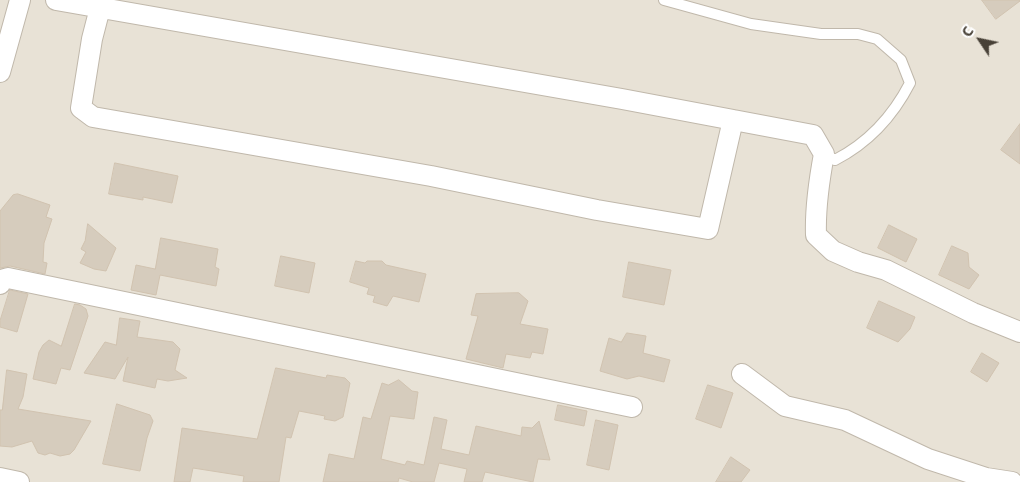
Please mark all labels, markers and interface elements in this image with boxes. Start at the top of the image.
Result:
north arrow [955,15,1005,65]
text: С [957,22,978,40]

